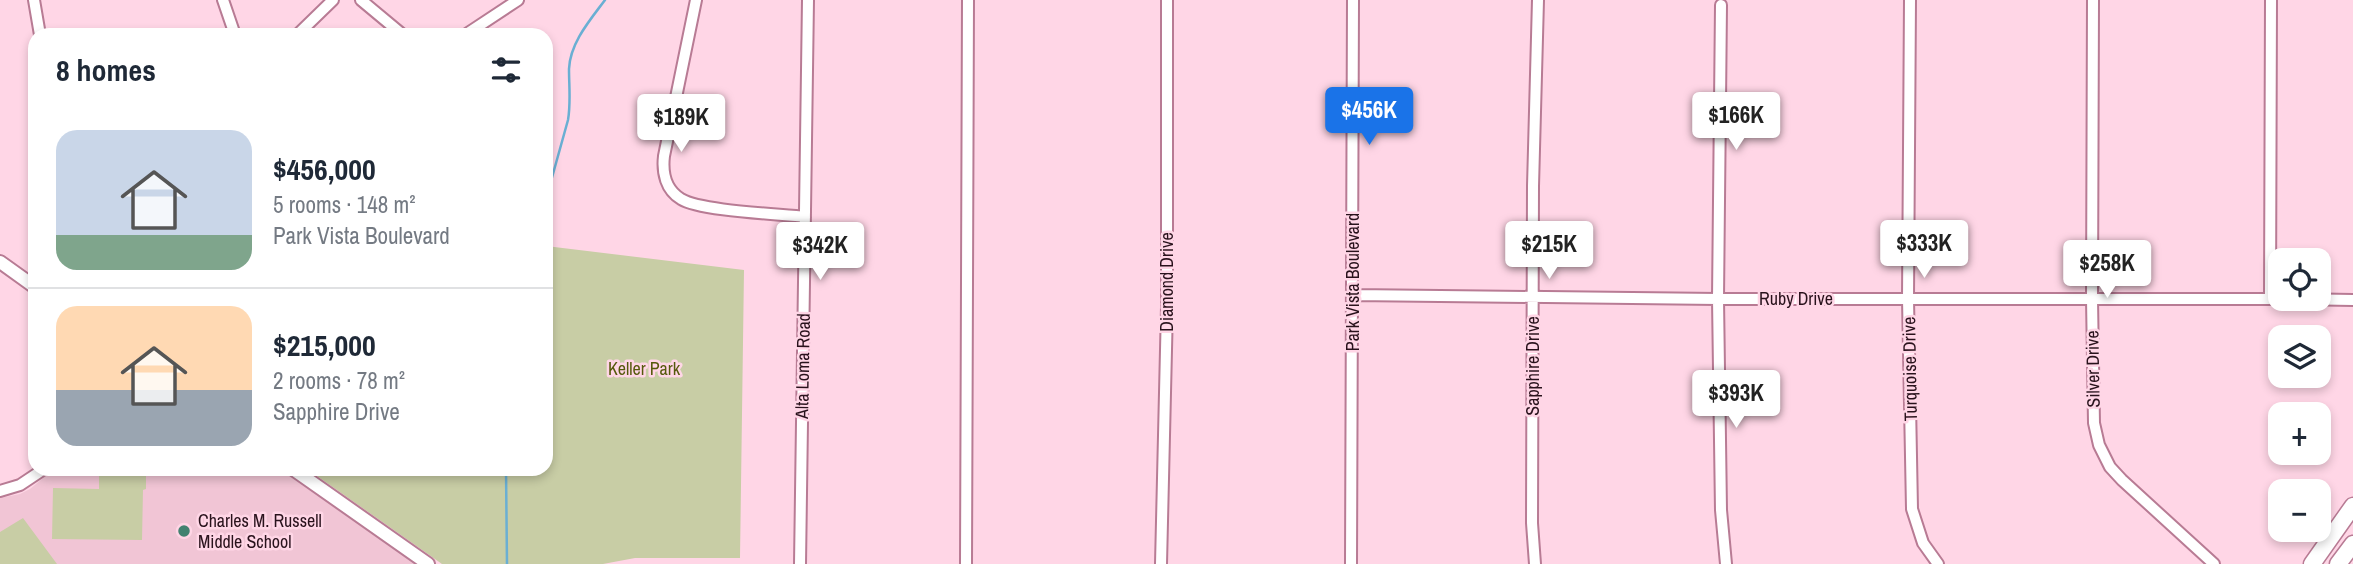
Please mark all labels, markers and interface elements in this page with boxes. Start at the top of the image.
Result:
text: 8 homes [56,50,156,90]
icon: filters [487,51,525,89]
pin: $456K [1320,88,1418,147]
pin: $166K [1687,92,1785,152]
pin: $189K [632,94,730,154]
text: $456K [1341,94,1397,125]
text: $166K [1708,99,1764,130]
text: $189K [653,101,709,132]
text: $456,000 [273,149,376,189]
icon: home [112,158,196,242]
text: 5 rooms · 148 m² [273,189,416,220]
street label: Park Vista Boulevard [1340,213,1365,351]
text: Park Vista Boulevard [273,220,450,251]
pin: $333K [1875,220,1973,280]
pin: $342K [771,222,869,282]
pin: $215K [1500,222,1598,281]
text: $333K [1896,227,1952,258]
text: $215K [1521,228,1577,259]
text: $342K [792,229,848,260]
street label: Diamond Drive [1154,232,1179,332]
pin: $258K [2058,240,2156,300]
text: $258K [2079,247,2135,278]
map controls [2268,248,2331,542]
button: locate [2268,248,2331,311]
street label: Ruby Drive [1759,286,1833,311]
street label: Alta Loma Road [789,313,816,420]
street label: Sapphire Drive [1520,316,1545,416]
street label: Turquoise Drive [1896,317,1923,422]
text: $215,000 [273,325,376,365]
button: layers [2268,325,2331,388]
street label: Silver Drive [2079,330,2106,408]
icon: home [112,334,196,418]
park label: Keller Park [608,356,681,381]
text: 2 rooms · 78 m² [273,365,405,396]
pin: $393K [1687,370,1785,430]
text: $393K [1708,377,1764,408]
text: Sapphire Drive [273,396,400,427]
button: + [2268,402,2331,465]
button: − [2268,479,2331,542]
place label: Charles M. Russell Middle School [198,508,322,554]
marker: Charles M. Russell Middle School [176,523,192,539]

